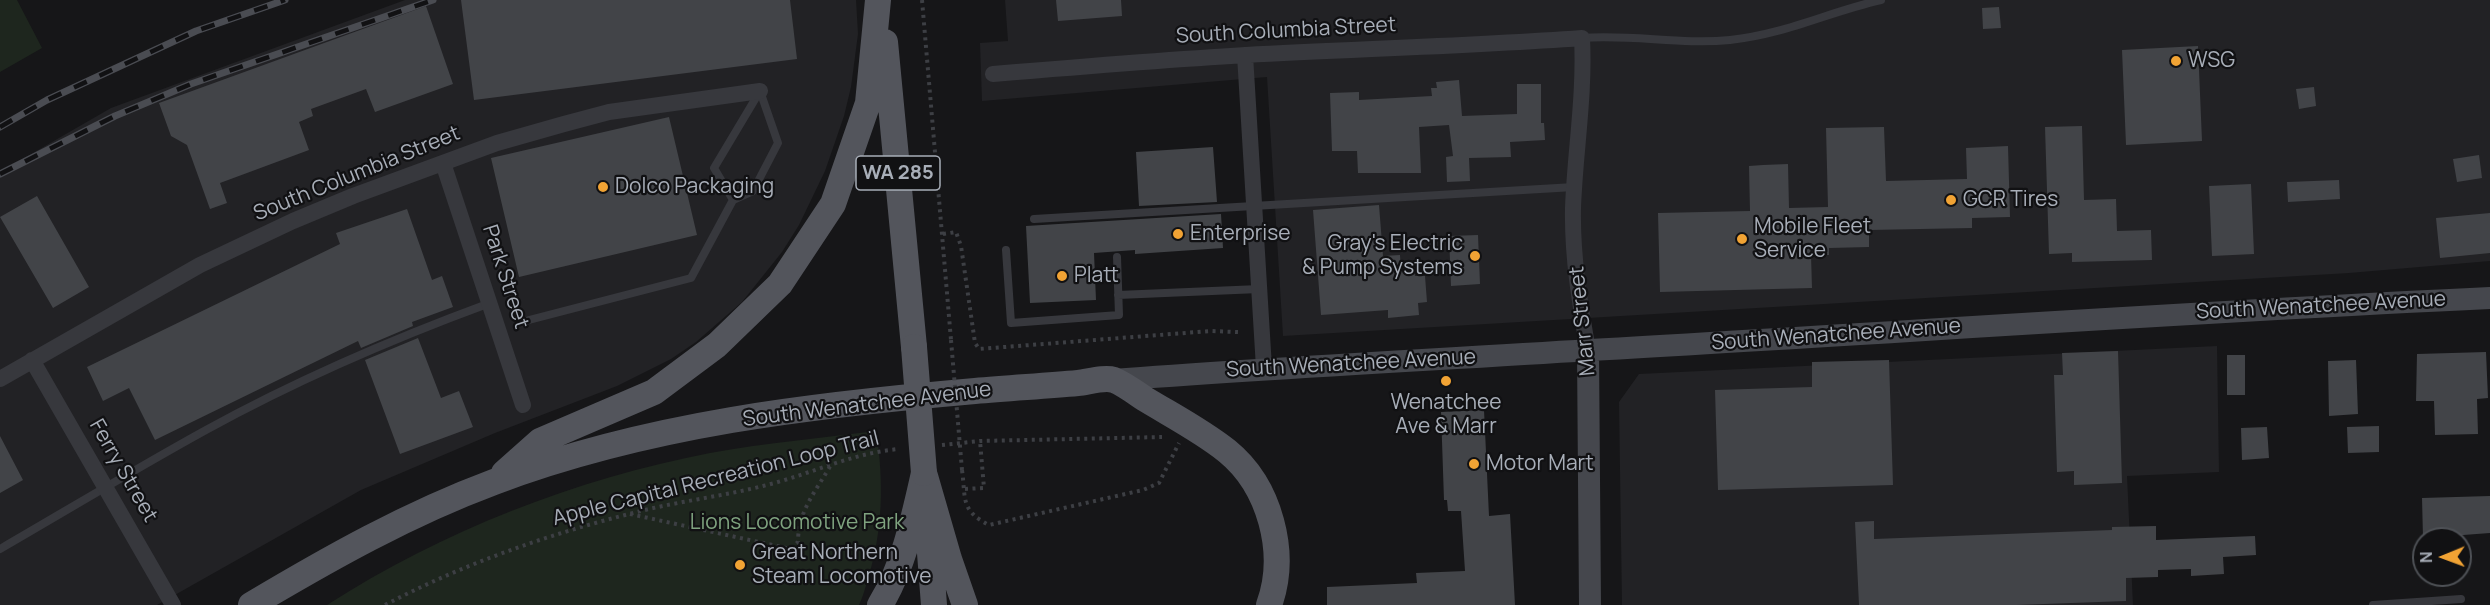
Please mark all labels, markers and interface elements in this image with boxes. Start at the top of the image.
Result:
street label: South Columbia Street [1175,13,1397,49]
place label: WSG [2188,48,2235,74]
marker: WSG [2169,54,2183,68]
street label: South Columbia Street [250,121,464,227]
road number: WA 285 [856,156,940,190]
place label: Dolco Packaging [615,174,774,200]
marker: Dolco Packaging [596,180,610,194]
place label: GCR Tires [1963,187,2058,213]
marker: GCR Tires [1944,193,1958,207]
place label: Mobile Fleet Service [1754,214,1871,264]
place label: Enterprise [1190,221,1290,247]
street label: Park Street [476,222,534,332]
marker: Enterprise [1171,227,1185,241]
place label: Gray's Electric & Pump Systems [1302,231,1463,281]
marker: Mobile Fleet Service [1735,232,1749,246]
marker: Gray's Electric & Pump Systems [1468,249,1482,263]
place label: Platt [1074,263,1119,289]
street label: Marr Street [1565,265,1601,377]
marker: Platt [1055,269,1069,283]
street label: South Wenatchee Avenue [2195,287,2447,325]
street label: South Wenatchee Avenue [1710,314,1962,356]
street label: South Wenatchee Avenue [1225,345,1477,383]
marker: Wenatchee Ave & Marr [1439,374,1453,388]
street label: South Wenatchee Avenue [741,377,993,433]
place label: Wenatchee Ave & Marr [1390,390,1502,440]
street label: Ferry Street [83,415,163,527]
street label: Apple Capital Recreation Loop Trail [550,426,882,532]
place label: Motor Mart [1486,451,1594,477]
marker: Motor Mart [1467,457,1481,471]
park label: Lions Locomotive Park [690,510,904,536]
north arrow [2412,527,2472,587]
place label: Great Northern Steam Locomotive [752,540,932,590]
text: N [2415,551,2437,563]
marker: Great Northern Steam Locomotive [733,558,747,572]

